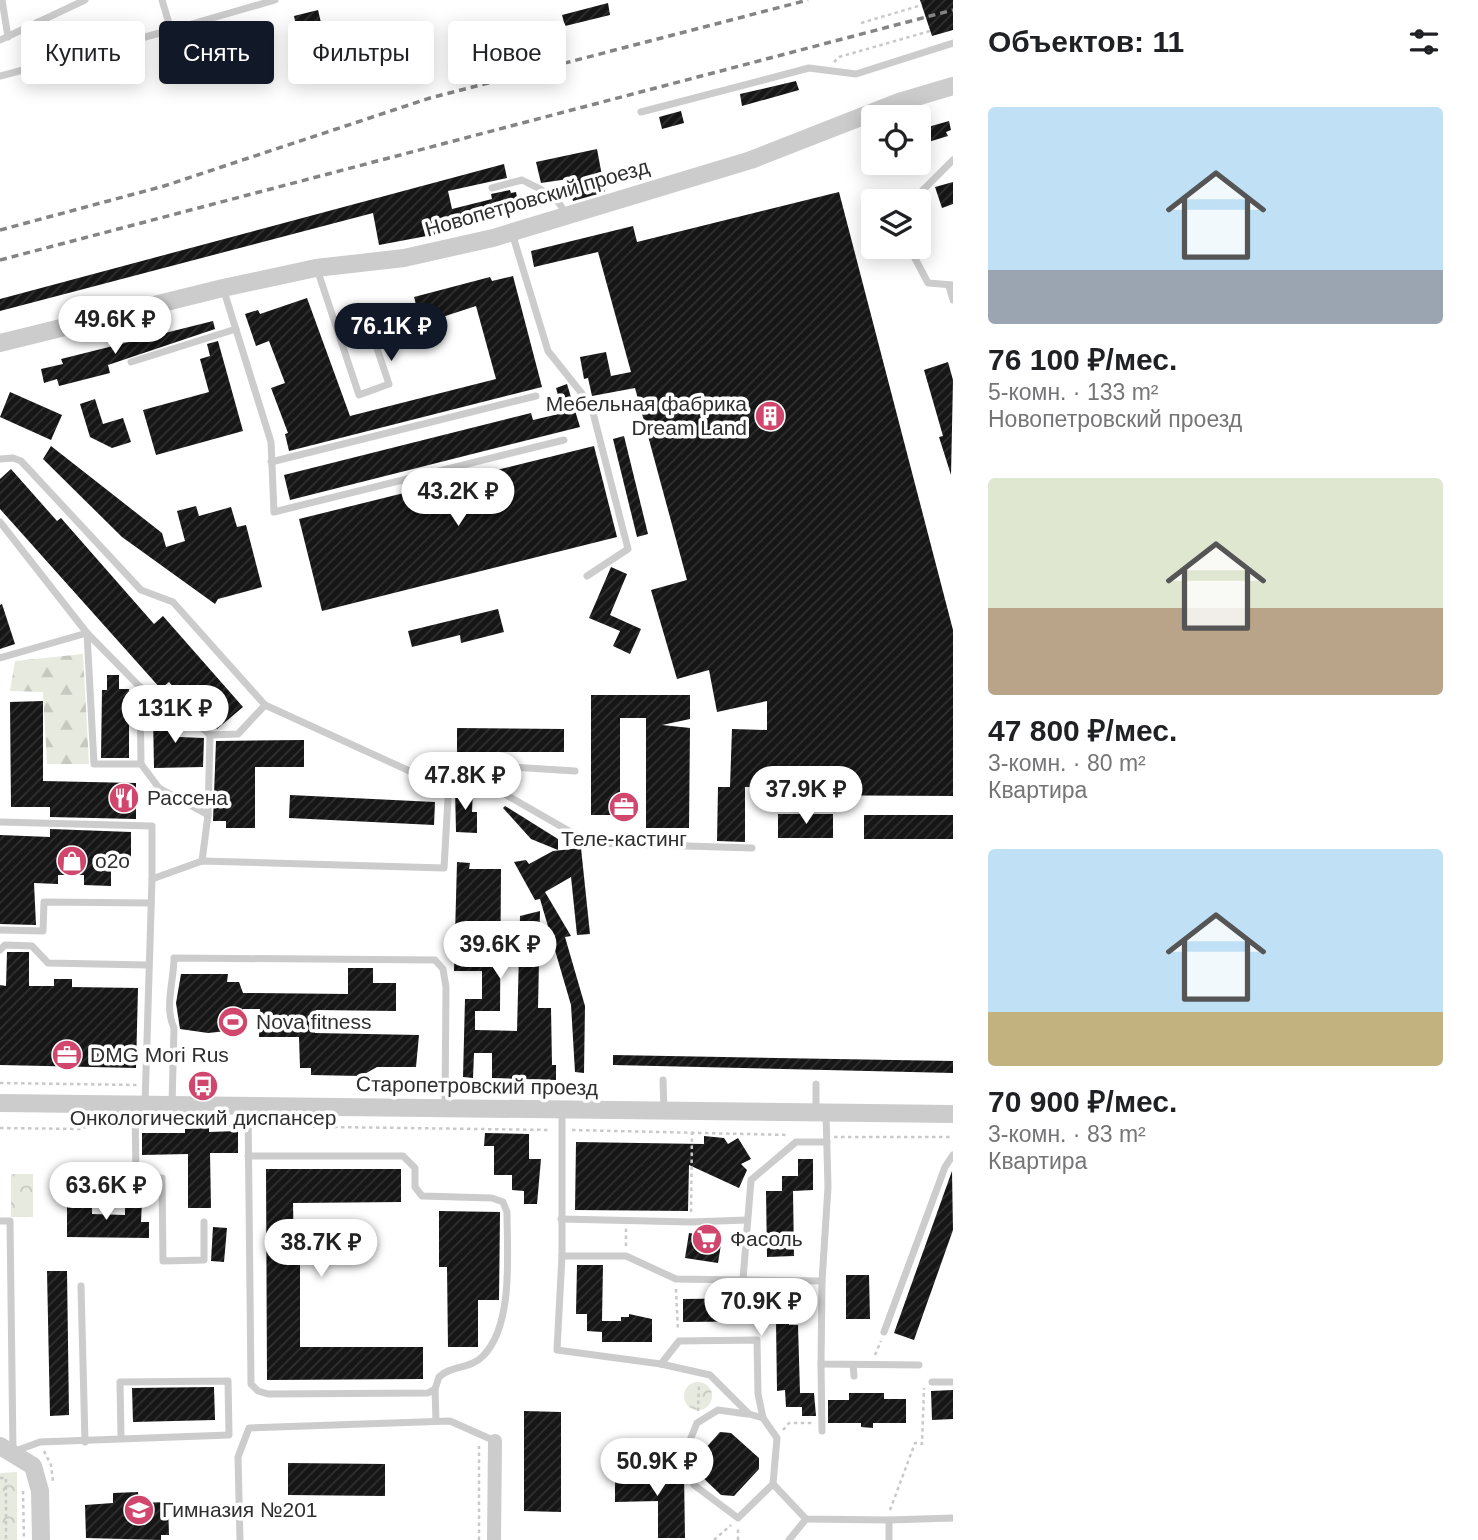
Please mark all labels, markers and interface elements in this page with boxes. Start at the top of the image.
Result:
chip: Купить [21,21,145,84]
chip: Снять [159,21,274,84]
chip: Фильтры [288,21,434,84]
chip: Новое [448,21,566,84]
icon: filters [1405,23,1443,61]
text: Объектов: 11 [988,25,1184,58]
map controls [861,105,931,259]
button: locate [861,105,931,175]
icon: home [1153,152,1279,278]
street label: Новопетровский проезд [422,154,652,241]
button: layers [861,189,931,259]
pin: 49.6K ₽ [50,296,180,356]
pin: 76.1K ₽ [326,304,456,363]
text: 49.6K ₽ [74,306,156,332]
text: 76.1K ₽ [350,313,432,339]
text: 76 100 ₽/мес. [988,343,1177,376]
text: 5-комн. · 133 m² [988,379,1159,405]
place label: Мебельная фабрика Dream Land [546,392,747,439]
building icon: Мебельная фабрика Dream Land [753,399,787,433]
text: Новопетровский проезд [988,406,1242,432]
pin: 43.2K ₽ [393,468,523,528]
text: 43.2K ₽ [417,478,499,504]
icon: home [1153,523,1279,649]
pin: 131K ₽ [118,686,232,745]
text: 131K ₽ [138,695,212,721]
text: 47 800 ₽/мес. [988,714,1177,747]
text: 3-комн. · 80 m² [988,750,1146,776]
pin: 47.8K ₽ [400,752,530,812]
text: 47.8K ₽ [424,762,506,788]
pin: 37.9K ₽ [741,766,871,826]
text: 37.9K ₽ [765,776,847,802]
text: Квартира [988,777,1087,803]
restaurant icon: Рассена [107,781,141,815]
place label: Рассена [147,786,228,809]
office icon: Теле-кастинг [607,790,641,824]
place label: Теле-кастинг [561,827,687,850]
shop icon: o2o [55,844,89,878]
place label: o2o [95,849,130,872]
icon: home [1153,894,1279,1020]
pin: 39.6K ₽ [435,922,565,981]
text: 39.6K ₽ [459,931,541,957]
sports icon: Nova fitness [216,1005,250,1039]
place label: Nova fitness [256,1010,372,1033]
office icon: DMG Mori Rus [50,1038,84,1072]
place label: DMG Mori Rus [90,1043,229,1066]
bus stop icon: Онкологический диспансер [186,1069,220,1103]
street label: Старопетровский проезд [356,1072,598,1099]
text: 70 900 ₽/мес. [988,1085,1177,1118]
place label: Онкологический диспансер [70,1106,336,1129]
text: 3-комн. · 83 m² [988,1121,1146,1147]
text: Квартира [988,1148,1087,1174]
pin: 63.6K ₽ [41,1162,171,1222]
text: 63.6K ₽ [65,1172,147,1198]
pin: 38.7K ₽ [256,1220,386,1279]
supermarket icon: Фасоль [690,1222,724,1256]
place label: Фасоль [730,1227,803,1250]
text: 38.7K ₽ [280,1229,362,1255]
pin: 70.9K ₽ [696,1278,826,1338]
text: 70.9K ₽ [720,1288,802,1314]
pin: 50.9K ₽ [592,1438,722,1498]
text: 50.9K ₽ [616,1448,698,1474]
school or university icon: Гимназия №201 [122,1493,156,1527]
place label: Гимназия №201 [162,1498,318,1521]

